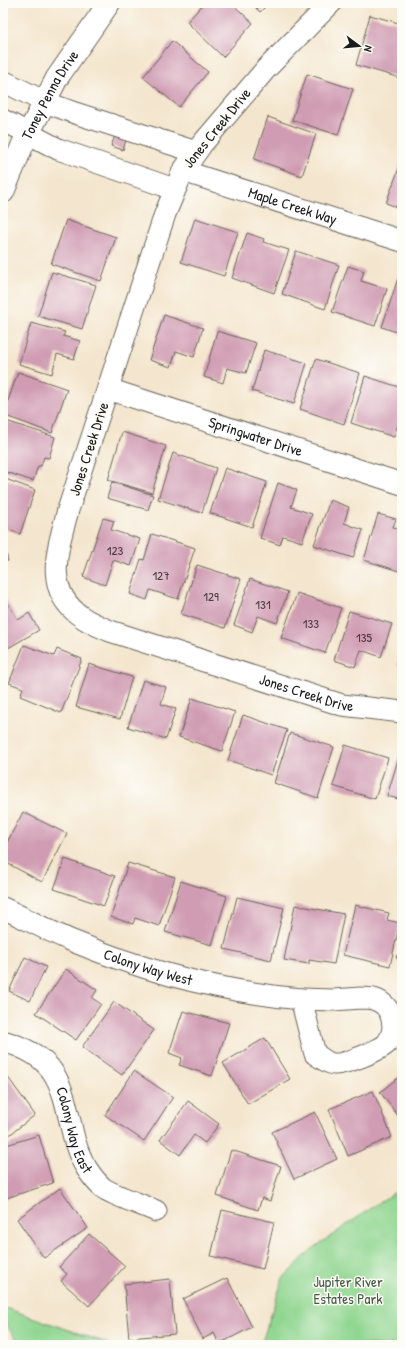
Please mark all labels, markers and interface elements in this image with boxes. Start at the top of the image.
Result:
north arrow [339,26,379,66]
text: N [361,44,376,54]
street label: Toney Penna Drive [16,46,83,143]
street label: Jones Creek Drive [178,83,255,172]
street label: Maple Creek Way [246,182,340,230]
street label: Jones Creek Drive [63,399,114,498]
street label: Springwater Drive [206,411,305,461]
house number: 123 [107,541,123,559]
house number: 127 [152,566,170,584]
house number: 129 [203,587,219,605]
house number: 131 [255,595,271,613]
house number: 133 [303,614,319,632]
house number: 135 [356,628,373,646]
street label: Jones Creek Drive [257,668,355,716]
street label: Colony Way West [101,943,196,991]
street label: Colony Way East [51,1084,98,1178]
park label: Jupiter River Estates Park [313,1271,383,1309]

